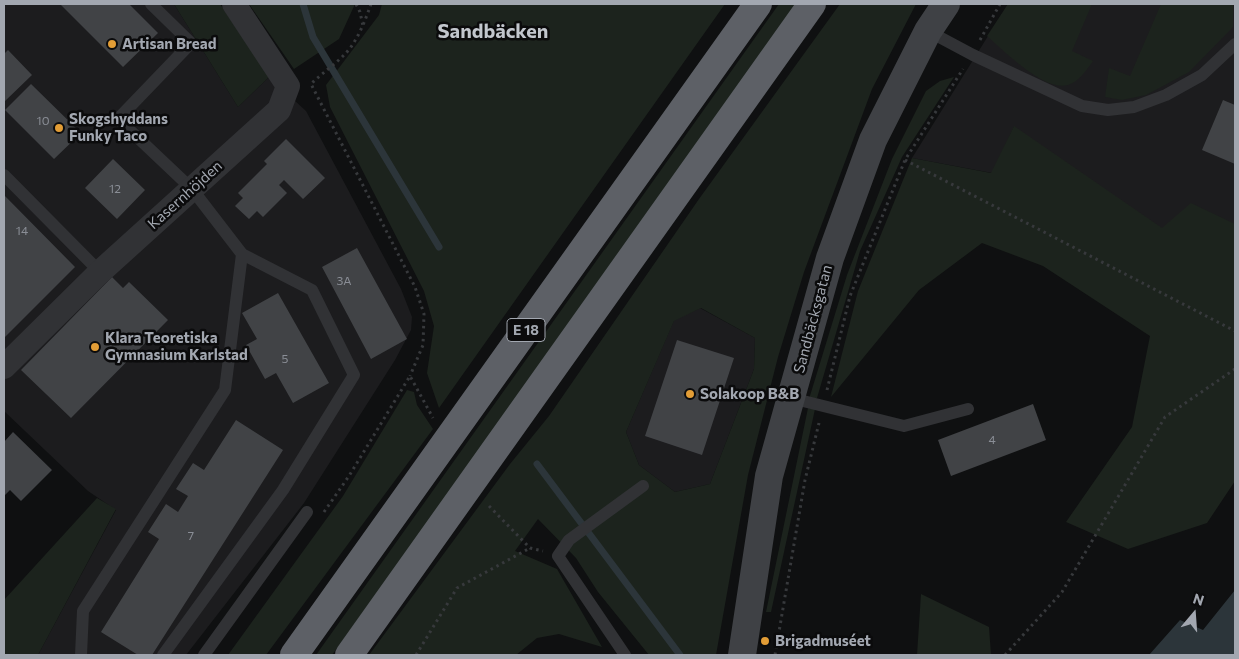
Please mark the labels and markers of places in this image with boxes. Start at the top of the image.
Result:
place label: Artisan Bread [122,35,216,53]
marker: Artisan Bread [106,38,118,50]
place label: Skogshyddans Funky Taco [69,110,168,145]
marker: Skogshyddans Funky Taco [53,122,65,134]
place label: Klara Teoretiska Gymnasium Karlstad [105,329,248,364]
marker: Klara Teoretiska Gymnasium Karlstad [89,341,101,353]
place label: Solakoop B&B [700,385,799,403]
marker: Solakoop B&B [684,388,696,400]
place label: Brigadmuséet [775,632,871,650]
marker: Brigadmuséet [759,635,771,647]

